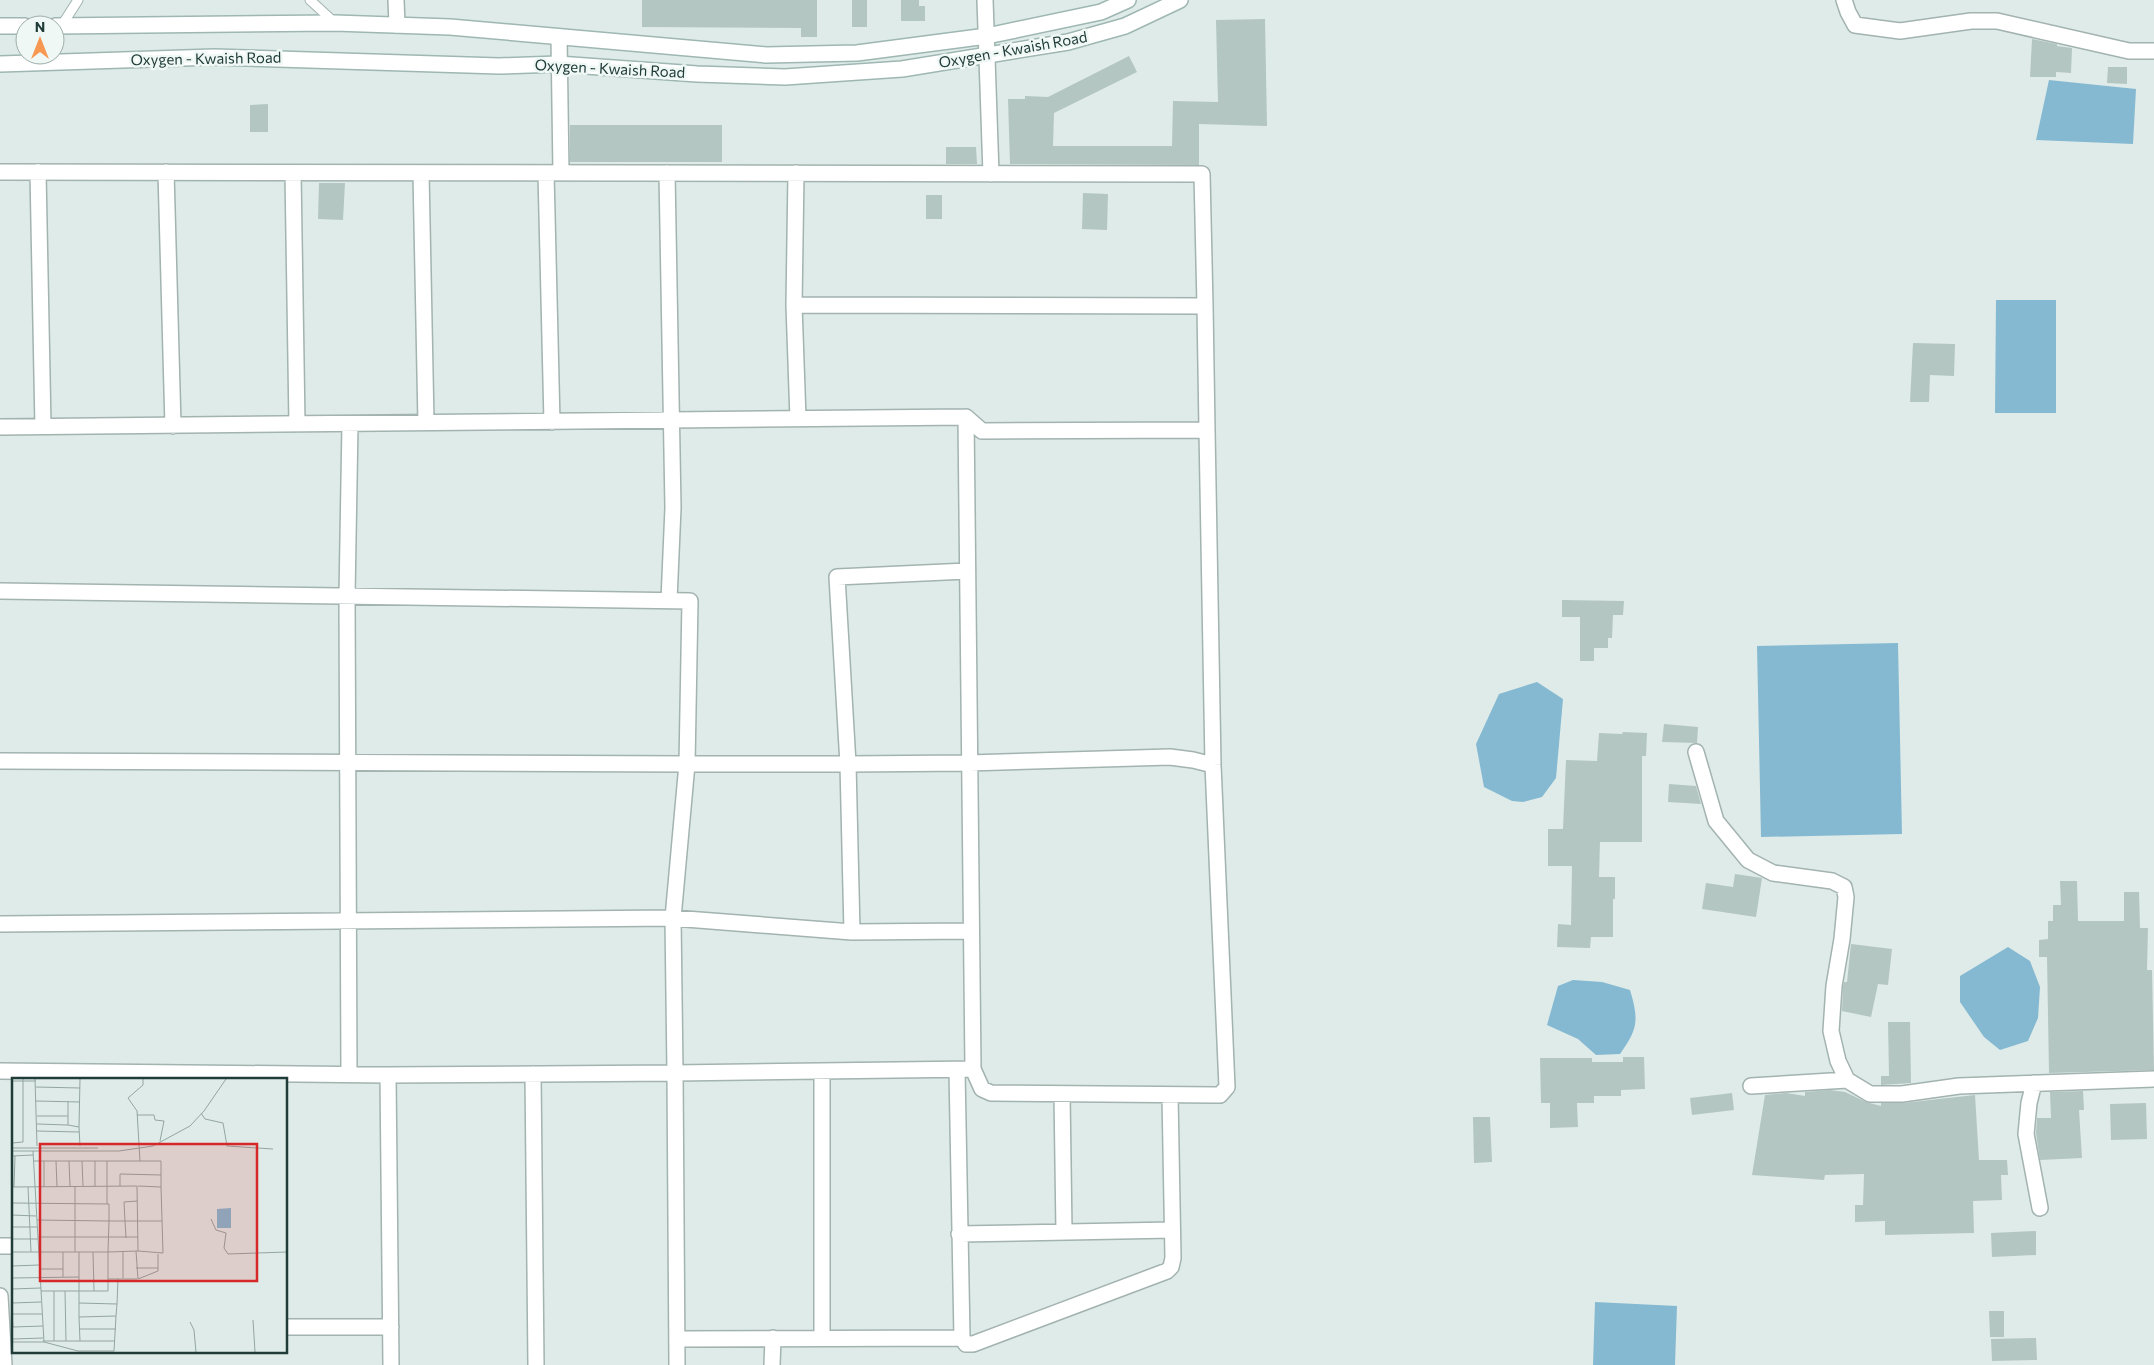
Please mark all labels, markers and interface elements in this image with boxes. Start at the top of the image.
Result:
north arrow [15,15,65,65]
text: N [35,18,45,35]
street label: Oxygen - Kwaish Road [937,27,1089,71]
street label: Oxygen - Kwaish Road [131,48,281,68]
street label: Oxygen - Kwaish Road [534,55,686,81]
inset map [12,1078,288,1352]

